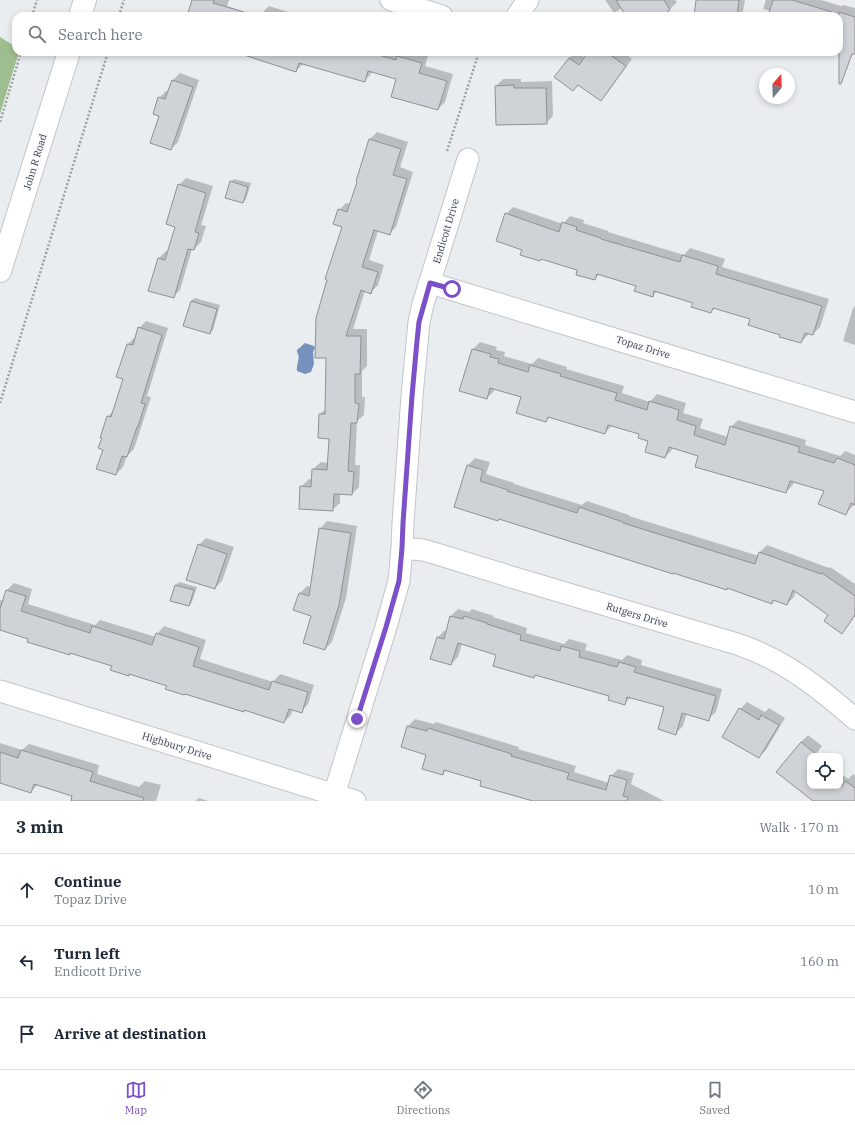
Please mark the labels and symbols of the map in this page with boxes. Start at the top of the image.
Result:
north arrow [759,68,795,104]
street label: John R Road [20,132,50,192]
street label: Endicott Drive [430,197,462,265]
route start [443,280,461,298]
street label: Topaz Drive [614,333,672,361]
street label: Rutgers Drive [605,599,669,631]
route end [348,710,366,728]
street label: Highbury Drive [140,729,214,763]

